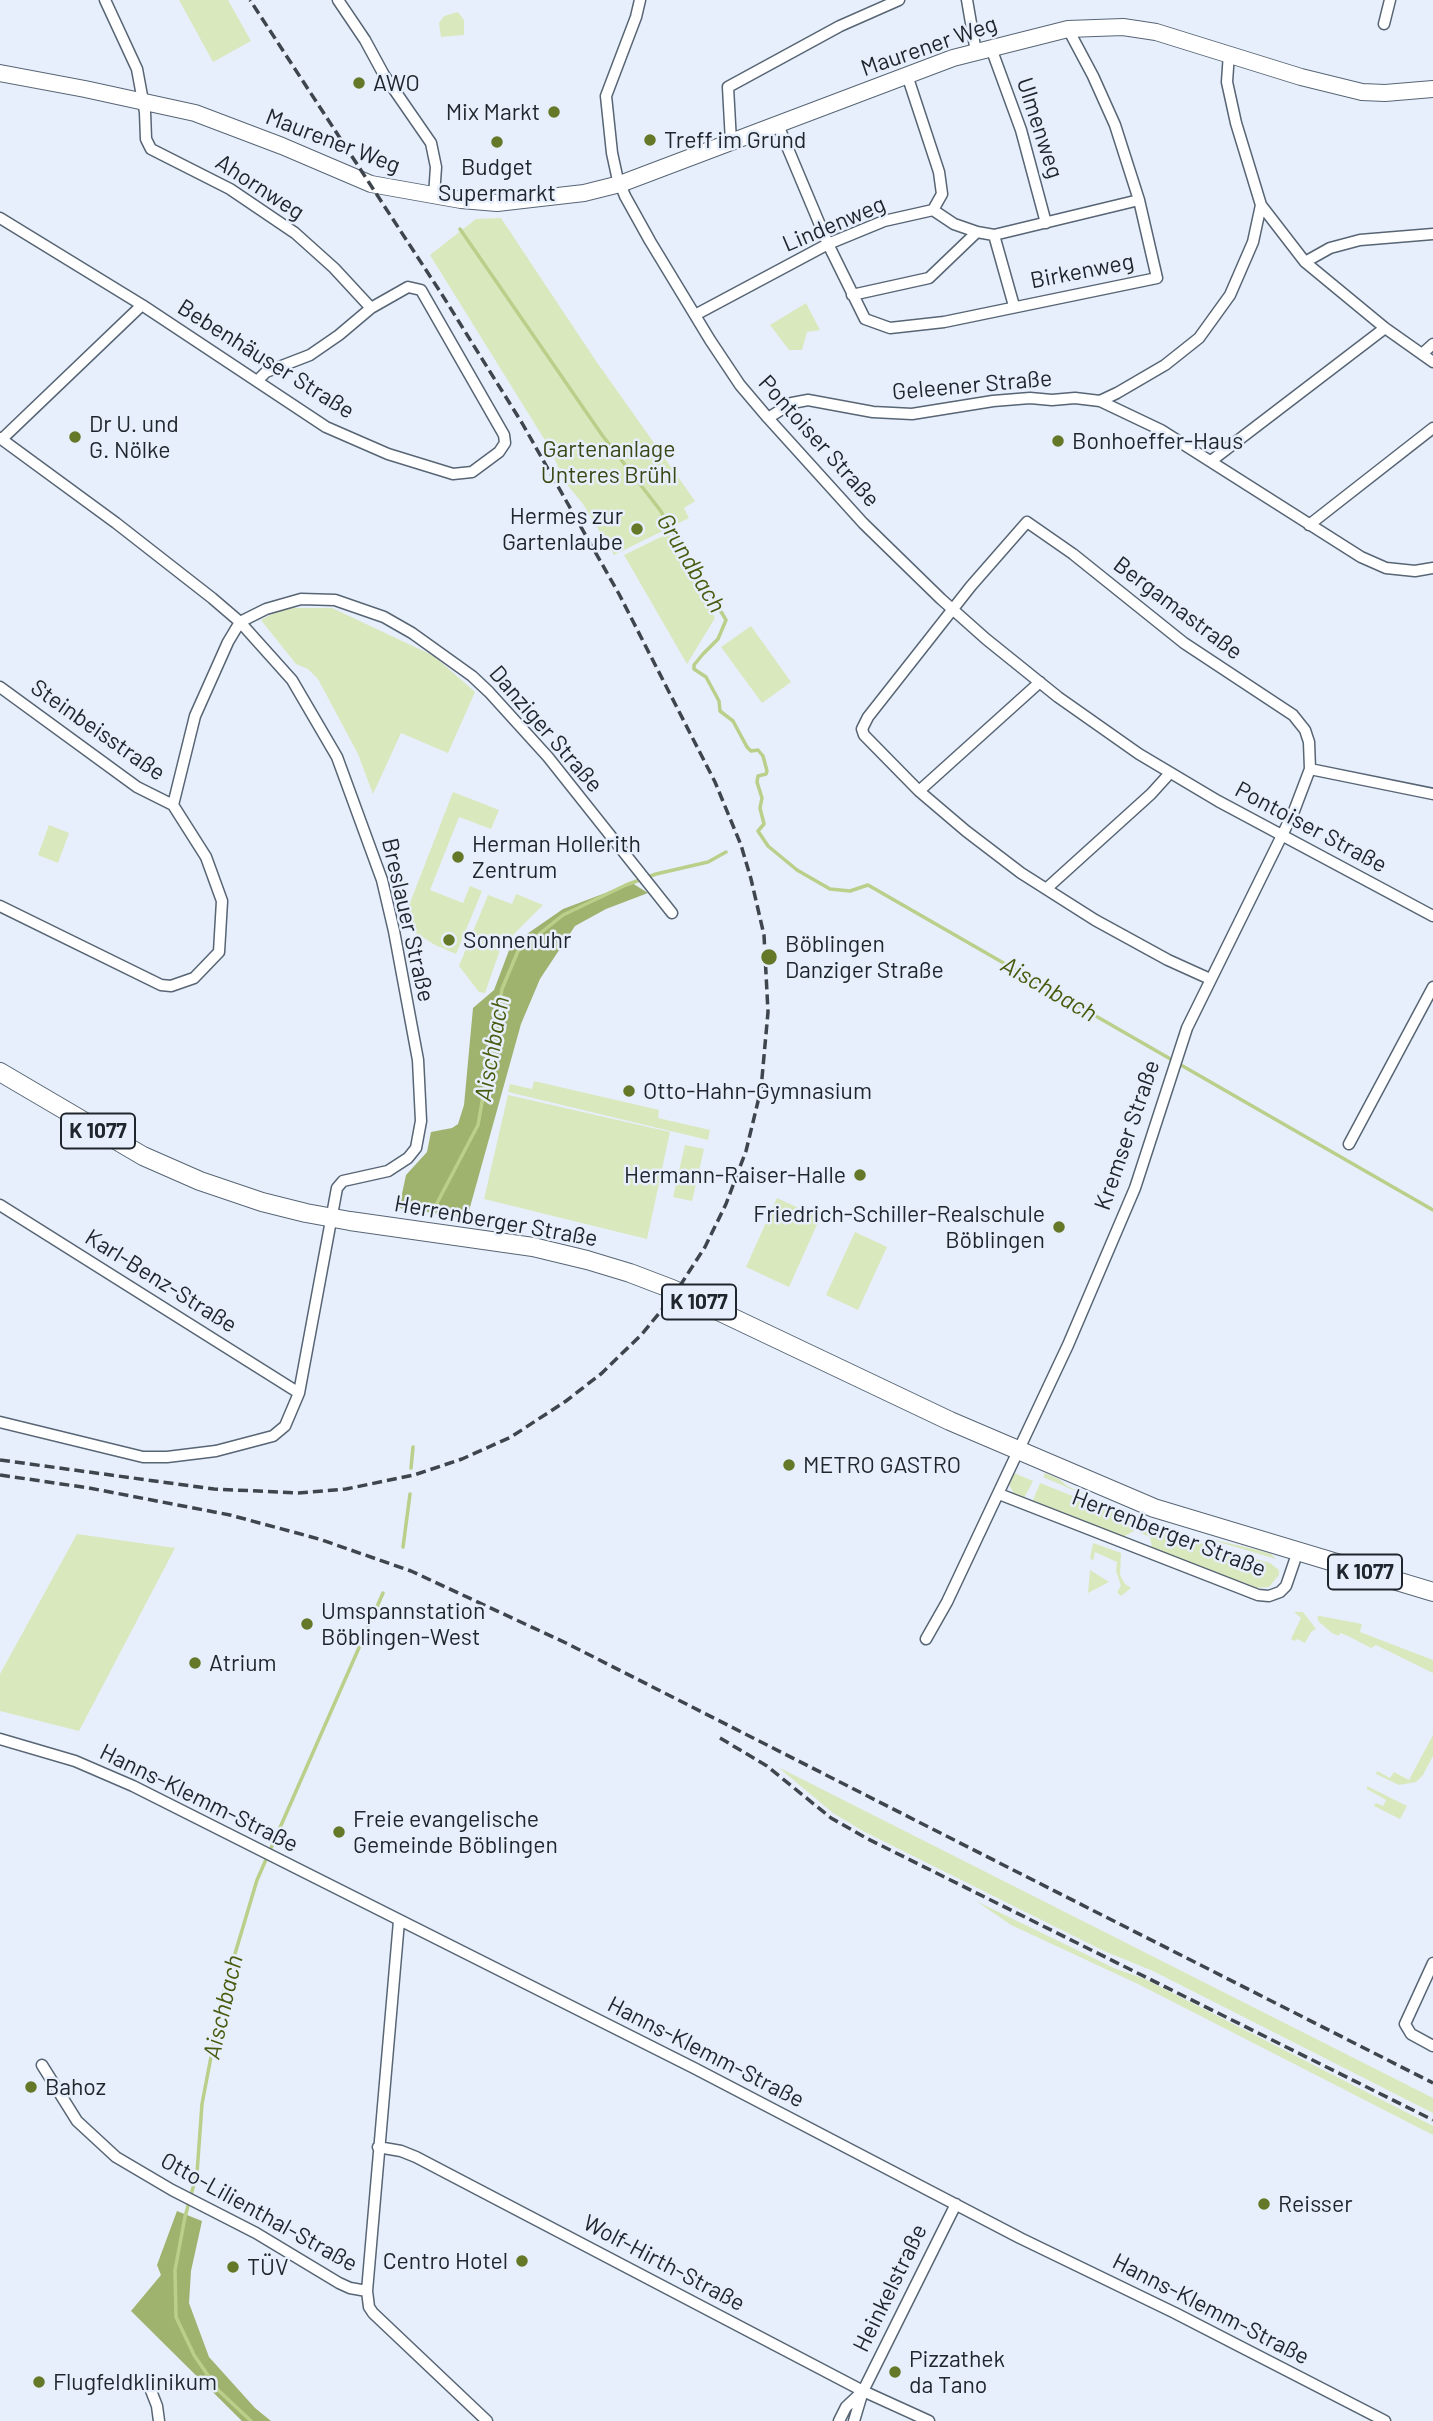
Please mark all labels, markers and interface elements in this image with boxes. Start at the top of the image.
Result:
street label: Maurener Weg [857,10,1001,82]
place label: AWO [373,69,420,97]
street label: Ulmenweg [1011,74,1069,182]
marker: AWO [351,75,367,91]
place label: Mix Markt [446,98,540,126]
street label: Maurener Weg [262,103,404,179]
marker: Mix Markt [546,104,562,120]
place label: Treff im Grund [664,126,806,154]
marker: Treff im Grund [642,132,658,148]
marker: Budget Supermarkt [489,134,505,150]
street label: Ahornweg [211,148,309,226]
place label: Budget Supermarkt [438,153,556,207]
street label: Lindenweg [778,190,890,258]
street label: Birkenweg [1028,247,1136,295]
street label: Bebenhäuser Straße [172,293,360,425]
street label: Geleener Straße [891,364,1053,406]
street label: Pontoiser Straße [753,369,885,513]
place label: Dr U. und G. Nölke [89,410,179,464]
place label: Bonhoeffer-Haus [1072,427,1243,455]
marker: Dr U. und G. Nölke [67,429,83,445]
marker: Bonhoeffer-Haus [1050,433,1066,449]
park label: Gartenanlage Unteres Brühl [541,435,677,489]
place label: Hermes zur Gartenlaube [502,502,623,556]
water label: Grundbach [650,508,732,618]
marker: Hermes zur Gartenlaube [629,521,645,537]
street label: Bergamastraße [1108,551,1248,665]
street label: Danziger Straße [483,660,609,798]
street label: Steinbeisstraße [25,673,171,787]
street label: Pontoiser Straße [1230,775,1392,879]
place label: Herman Hollerith Zentrum [472,830,641,884]
street label: Breslauer Straße [376,835,440,1005]
marker: Herman Hollerith Zentrum [450,849,466,865]
place label: Sonnenuhr [463,926,571,954]
place label: Böblingen Danziger Straße [785,930,944,984]
marker: Sonnenuhr [441,932,457,948]
marker: Böblingen Danziger Straße [759,947,779,967]
water label: Aischbach [996,950,1102,1028]
water label: Aischbach [469,994,515,1104]
street label: Kremser Straße [1088,1056,1166,1214]
place label: Otto-Hahn-Gymnasium [643,1077,872,1105]
marker: Otto-Hahn-Gymnasium [621,1083,637,1099]
road number: K 1077 [61,1114,135,1148]
place label: Hermann-Raiser-Halle [624,1161,846,1189]
marker: Hermann-Raiser-Halle [852,1167,868,1183]
street label: Herrenberger Straße [392,1190,600,1252]
place label: Friedrich-Schiller-Realschule Böblingen [753,1200,1045,1254]
marker: Friedrich-Schiller-Realschule Böblingen [1051,1219,1067,1235]
street label: Karl-Benz-Straße [80,1223,242,1339]
road number: K 1077 [662,1284,736,1320]
place label: METRO GASTRO [803,1451,961,1479]
marker: METRO GASTRO [781,1457,797,1473]
street label: Herrenberger Straße [1068,1483,1270,1583]
road number: K 1077 [1328,1554,1402,1590]
place label: Umspannstation Böblingen-West [321,1597,485,1651]
marker: Umspannstation Böblingen-West [299,1616,315,1632]
place label: Atrium [209,1649,277,1677]
marker: Atrium [187,1655,203,1671]
street label: Hanns-Klemm-Straße [95,1738,303,1858]
place label: Freie evangelische Gemeinde Böblingen [353,1805,558,1859]
marker: Freie evangelische Gemeinde Böblingen [331,1824,347,1840]
water label: Aischbach [197,1952,249,2062]
street label: Hanns-Klemm-Straße [603,1990,809,2114]
place label: Bahoz [45,2073,106,2101]
marker: Bahoz [23,2079,39,2095]
street label: Otto-Lilienthal-Straße [156,2146,362,2278]
place label: Reisser [1278,2190,1353,2218]
marker: Reisser [1256,2196,1272,2212]
street label: Wolf-Hirth-Straße [578,2209,750,2317]
street label: Heinkelstraße [847,2220,933,2356]
place label: Centro Hotel [383,2247,508,2275]
street label: Hanns-Klemm-Straße [1108,2247,1314,2371]
place label: TÜV [247,2253,289,2281]
marker: Centro Hotel [514,2253,530,2269]
marker: TÜV [225,2259,241,2275]
place label: Pizzathek da Tano [909,2345,1005,2399]
marker: Pizzathek da Tano [887,2364,903,2380]
place label: Flugfeldklinikum [53,2368,217,2396]
marker: Flugfeldklinikum [31,2374,47,2390]

